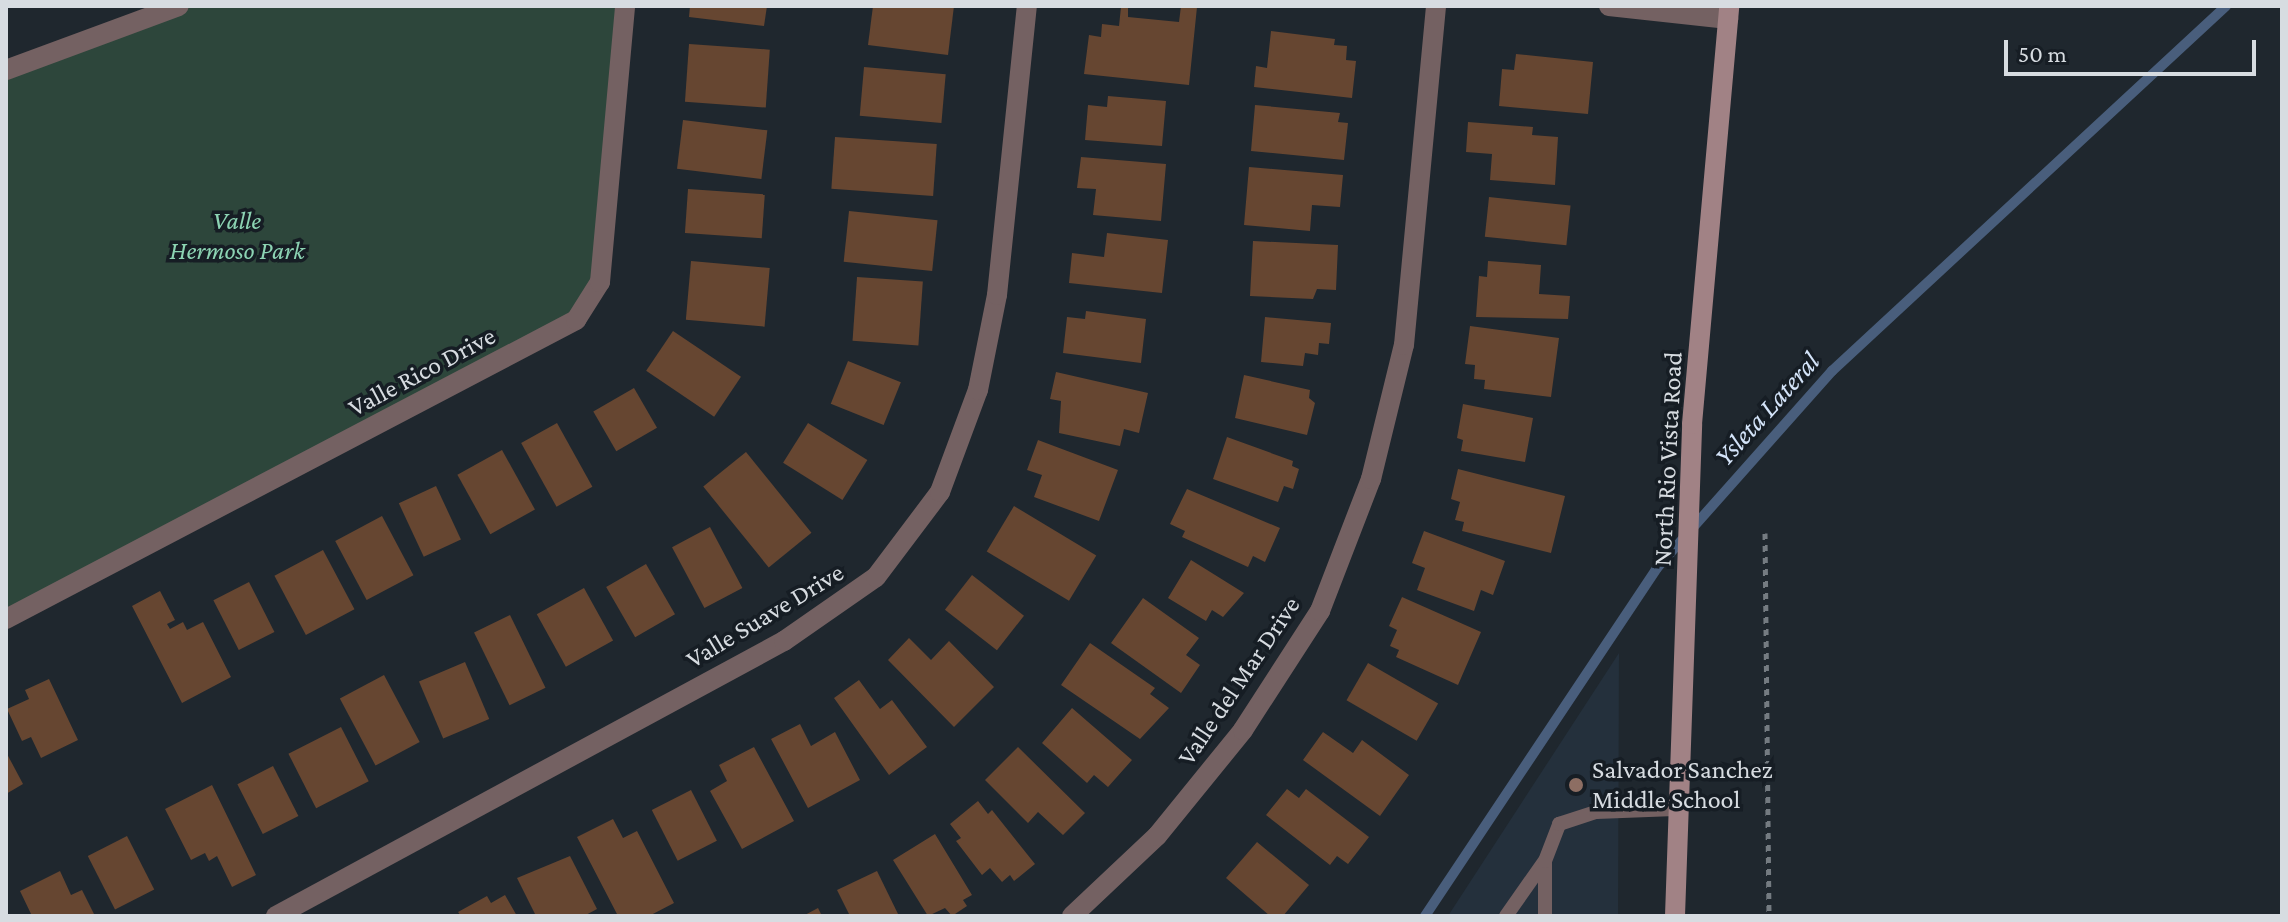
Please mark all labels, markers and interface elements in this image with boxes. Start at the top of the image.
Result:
scale bar [2008,24,2260,74]
text: 50 m [2018,40,2067,67]
park label: Valle Hermoso Park [169,205,305,266]
street label: Valle Rico Drive [343,320,501,424]
water label: Ysleta Lateral [1707,345,1827,473]
street label: North Rio Vista Road [1647,351,1689,567]
street label: Valle Suave Drive [681,557,849,675]
street label: Valle del Mar Drive [1171,591,1307,771]
place label: Salvador Sanchez Middle School [1592,754,1773,816]
marker: Salvador Sanchez Middle School [1567,776,1585,794]

